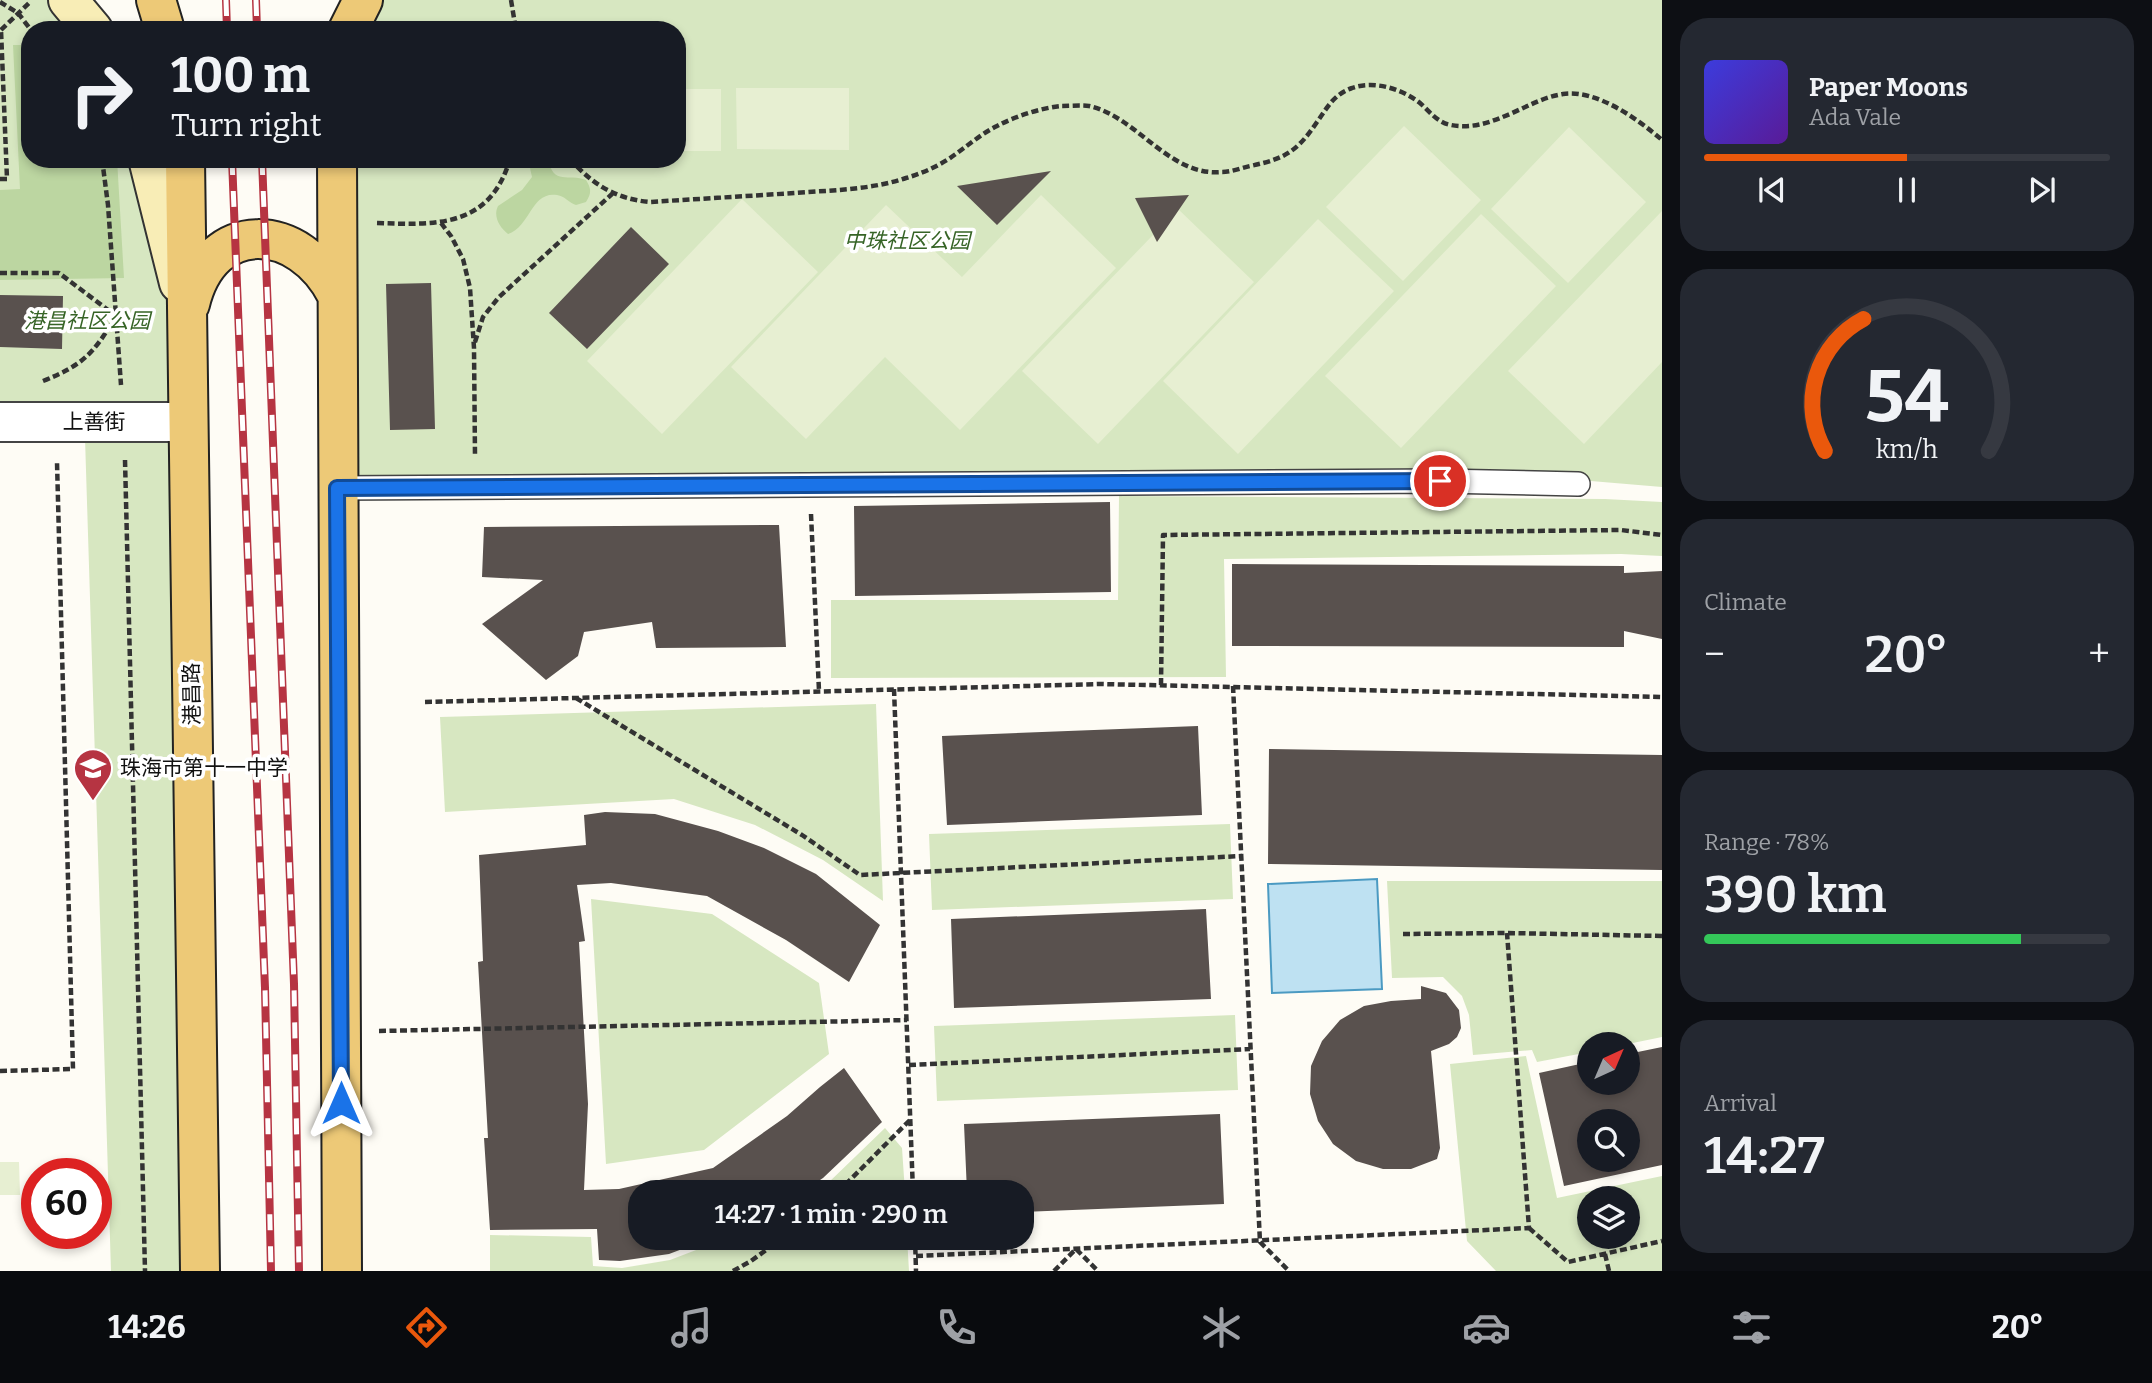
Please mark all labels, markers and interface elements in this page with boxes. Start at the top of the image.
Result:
text: 100 m [171,46,310,105]
icon: right [56,49,147,140]
text: Paper Moons [1809,72,1968,103]
text: Ada Vale [1809,103,1901,131]
text: Turn right [171,106,322,144]
icon: previous [1753,171,1791,209]
icon: pause [1888,171,1926,209]
icon: next [2023,171,2061,209]
park label: 中珠社区公园 [844,228,973,254]
park label: 港昌社区公园 [24,308,153,334]
text: 54 [1865,353,1949,440]
street label: 上善街 [63,409,126,435]
text: km/h [1876,435,1938,465]
pin [1410,451,1470,511]
icon: arrive [1421,462,1459,500]
text: Climate [1704,588,1787,616]
text: 20° [1864,623,1949,686]
text: − [1704,631,1725,677]
text: + [2088,631,2110,677]
street label: 港昌路 [178,662,206,726]
school or university icon: 珠海市第十一中学 [72,747,114,802]
place label: 珠海市第十一中学 [120,755,288,781]
text: Range · 78% [1704,828,1830,856]
text: 390 km [1704,863,1887,926]
north arrow [1577,1032,1640,1096]
map controls [1577,1032,1640,1249]
position arrow [304,1066,378,1140]
text: Arrival [1704,1089,1777,1117]
button: search [1577,1109,1640,1172]
text: 14:27 [1704,1124,1825,1187]
speed limit sign: 60 [21,1158,112,1249]
button: layers [1577,1186,1640,1249]
text: 14:27 · 1 min · 290 m [714,1199,948,1230]
icon: directions [402,1303,451,1352]
icon: music [667,1303,716,1352]
icon: phone [932,1303,981,1352]
icon: climate [1197,1303,1246,1352]
icon: car [1462,1303,1511,1352]
icon: filters [1727,1303,1776,1352]
text: 14:26 [108,1308,186,1346]
text: 20° [1992,1308,2044,1346]

